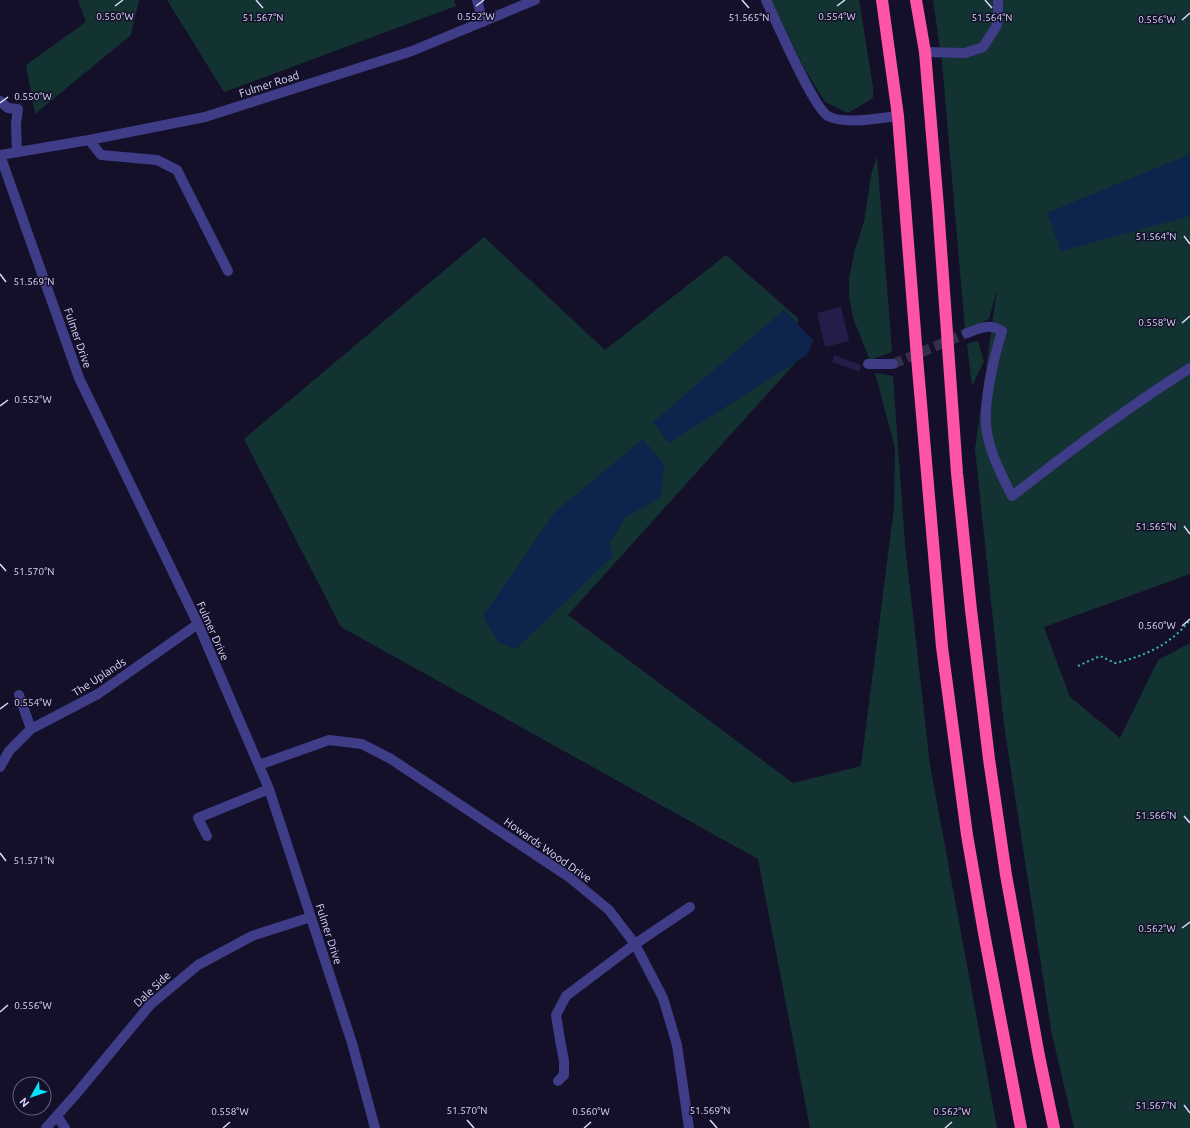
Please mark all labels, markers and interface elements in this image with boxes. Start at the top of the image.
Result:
text: 0.550°W [96,11,134,22]
text: 0.552°W [457,11,495,22]
text: 0.554°W [818,11,856,22]
text: 51.567°N [242,12,284,23]
text: 51.565°N [728,12,770,23]
text: 51.564°N [971,12,1013,23]
text: 0.556°W [1138,14,1176,25]
street label: Fulmer Road [237,69,301,99]
text: 0.550°W [14,91,52,102]
text: 51.564°N [1135,231,1177,242]
text: 51.569°N [13,276,55,287]
street label: Fulmer Drive [62,306,94,370]
text: 0.558°W [1138,317,1176,328]
text: 0.552°W [14,394,52,405]
text: 51.565°N [1135,521,1177,532]
text: 51.570°N [13,566,55,577]
street label: Fulmer Drive [195,600,231,662]
text: 0.560°W [1138,620,1176,631]
street label: The Uplands [70,655,128,699]
text: 0.554°W [14,697,52,708]
text: 51.566°N [1135,810,1177,821]
street label: Howards Wood Drive [502,815,594,885]
text: 51.571°N [13,855,55,866]
street label: Fulmer Drive [314,902,344,966]
text: 0.562°W [1138,923,1176,934]
street label: Dale Side [131,969,173,1009]
text: 0.556°W [14,1000,52,1011]
north arrow [12,1076,52,1116]
text: N [17,1095,32,1109]
text: 51.567°N [1135,1100,1177,1111]
text: 51.570°N [446,1105,488,1116]
text: 51.569°N [689,1105,731,1116]
text: 0.558°W [211,1106,249,1117]
text: 0.560°W [572,1106,610,1117]
text: 0.562°W [933,1106,971,1117]

